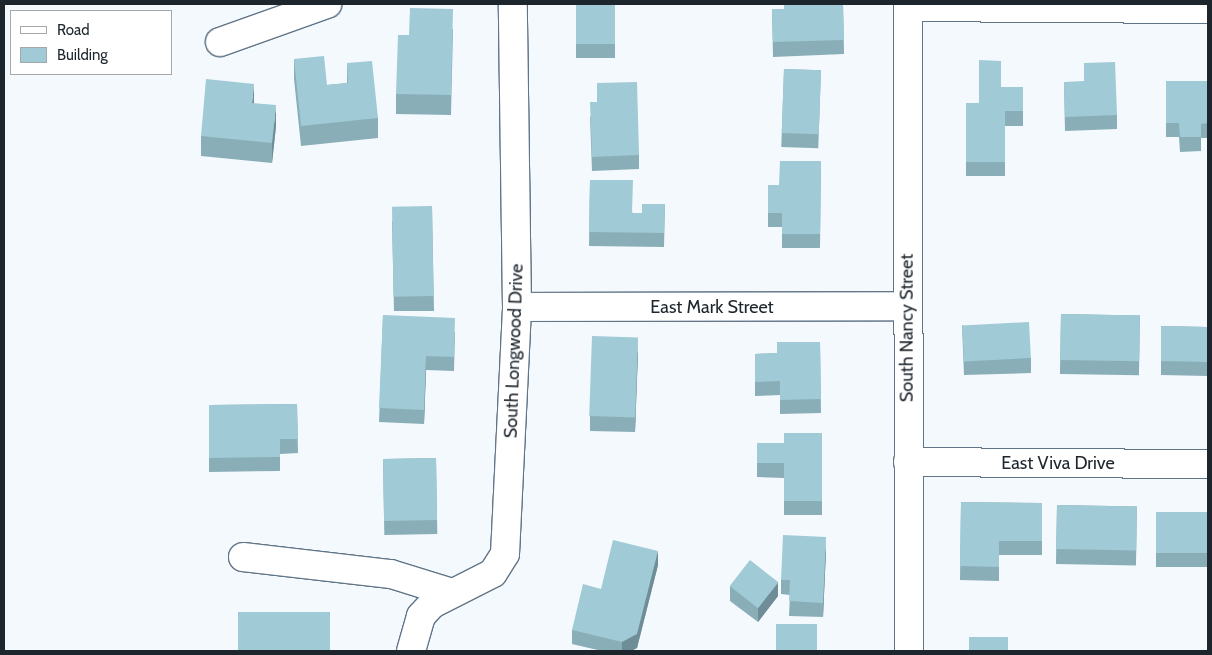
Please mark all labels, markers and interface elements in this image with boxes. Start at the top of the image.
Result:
legend [10,10,172,75]
text: Road [57,21,90,39]
text: Building [57,46,108,64]
street label: South Nancy Street [896,254,918,402]
street label: South Longwood Drive [500,263,528,439]
street label: East Mark Street [650,296,774,318]
street label: East Viva Drive [1001,452,1115,474]

